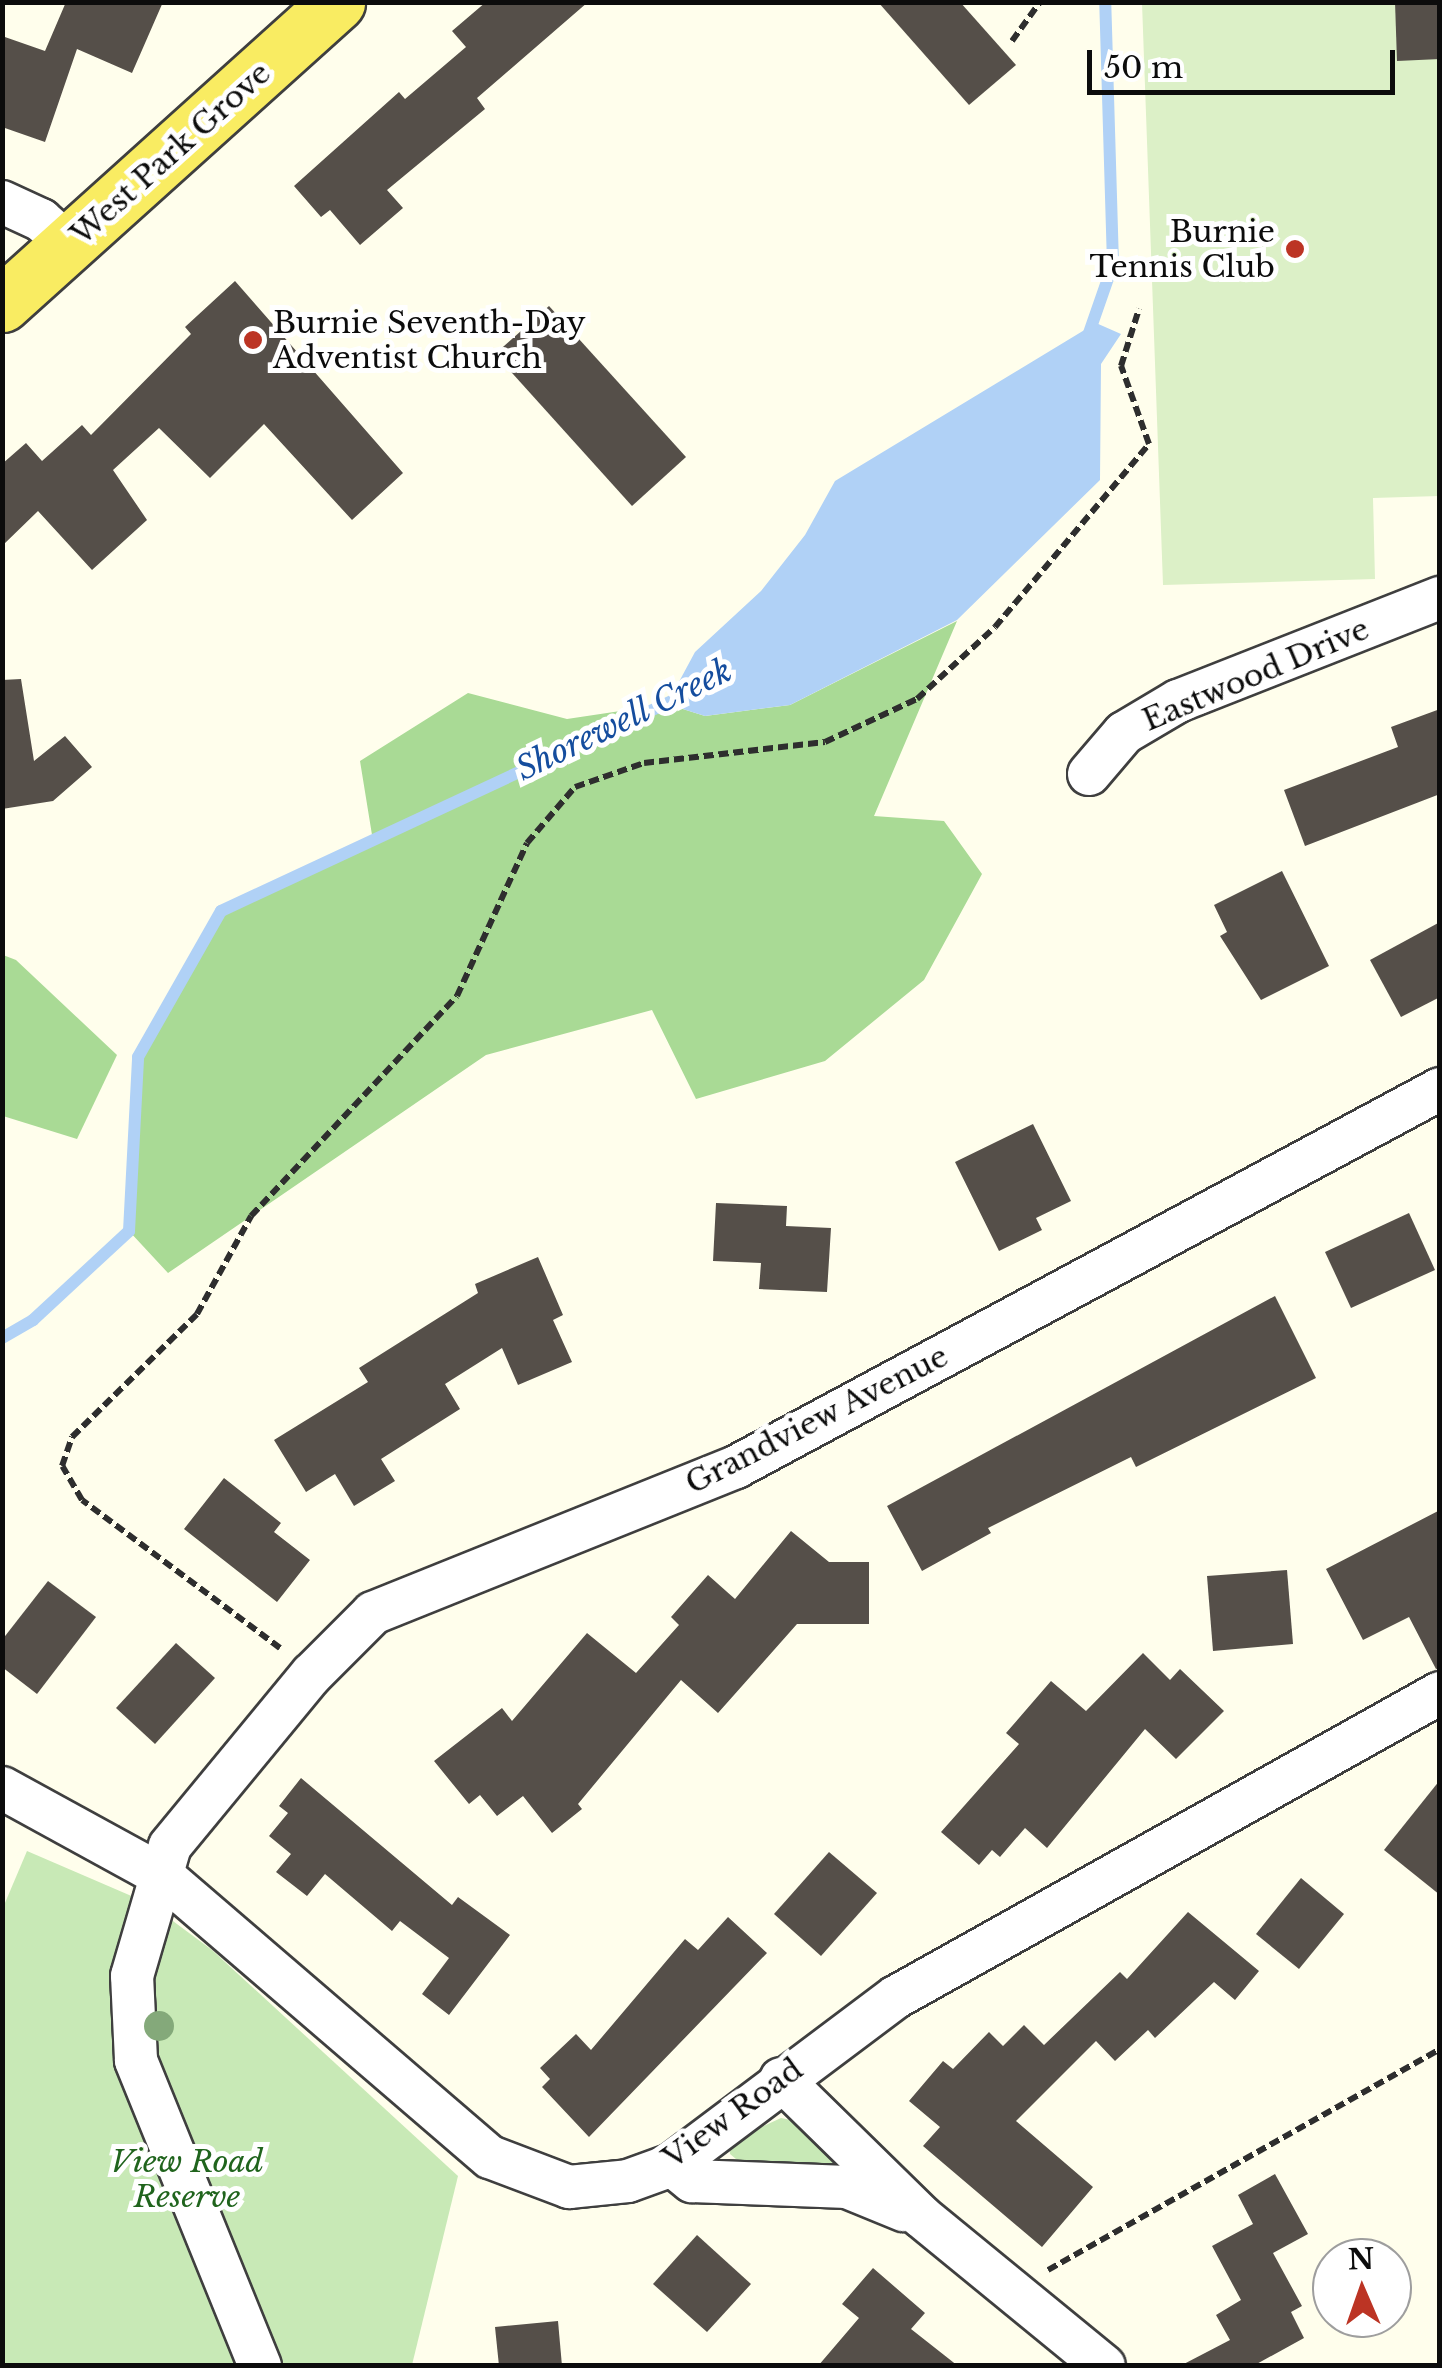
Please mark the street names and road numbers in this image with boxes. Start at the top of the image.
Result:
street label: West Park Grove [64,55,278,253]
street label: Eastwood Drive [1137,611,1375,739]
street label: Grandview Avenue [679,1338,955,1502]
street label: View Road [656,2051,810,2177]

